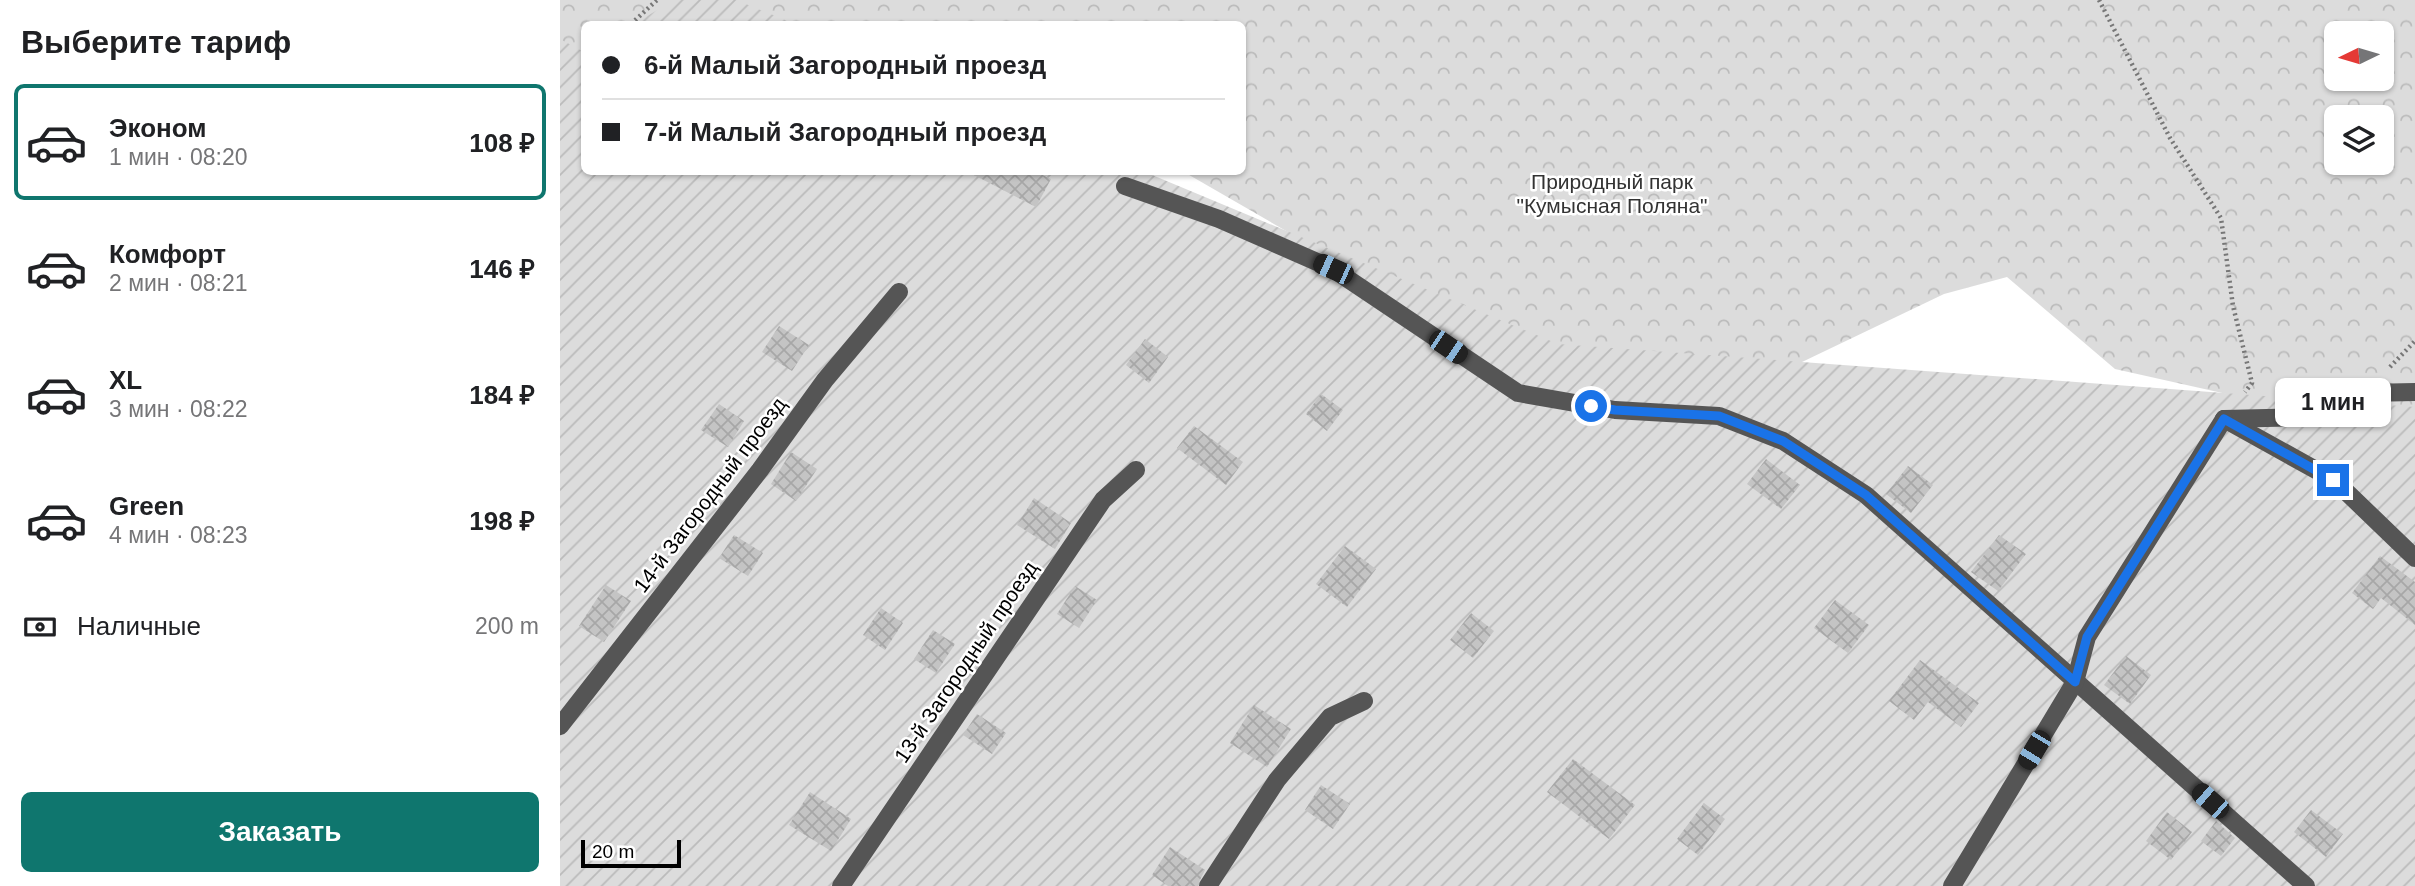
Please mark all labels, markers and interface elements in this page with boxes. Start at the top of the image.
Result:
north arrow [2324,21,2394,91]
map controls [2324,21,2394,175]
text: Выберите тариф [21,24,291,60]
text: 6-й Малый Загородный проезд [644,50,1046,80]
button: layers [2324,105,2394,175]
icon: car [25,111,88,174]
text: Эконом [109,113,207,143]
text: 7-й Малый Загородный проезд [644,117,1046,147]
text: 108 ₽ [469,128,535,158]
text: 1 мин · 08:20 [109,144,248,170]
park label: Природный парк "Кумысная Поляна" [1516,170,1708,217]
icon: car [25,237,88,300]
text: Комфорт [109,239,226,269]
car [1310,251,1357,287]
text: 146 ₽ [469,254,535,284]
text: 2 мин · 08:21 [109,270,248,296]
car [1425,327,1472,367]
icon: car [25,363,88,426]
text: XL [109,365,142,395]
callout: 1 мин [2275,378,2391,428]
text: 184 ₽ [469,380,535,410]
text: 1 мин [2301,389,2365,415]
route start [1575,390,1607,422]
street label: 14-й Загородный проезд [629,393,790,597]
text: 3 мин · 08:22 [109,396,248,422]
route end [2317,464,2349,496]
icon: car [25,489,88,552]
text: Green [109,491,184,521]
text: 198 ₽ [469,506,535,536]
text: 4 мин · 08:23 [109,522,248,548]
street label: 13-й Загородный проезд [890,557,1042,767]
icon: cash [21,608,59,646]
text: Наличные [77,611,201,641]
text: 200 m [475,613,539,639]
car [2015,727,2054,773]
car [2188,779,2233,823]
button: Заказать [21,792,539,872]
scale bar [581,837,681,869]
text: 20 m [592,841,634,862]

